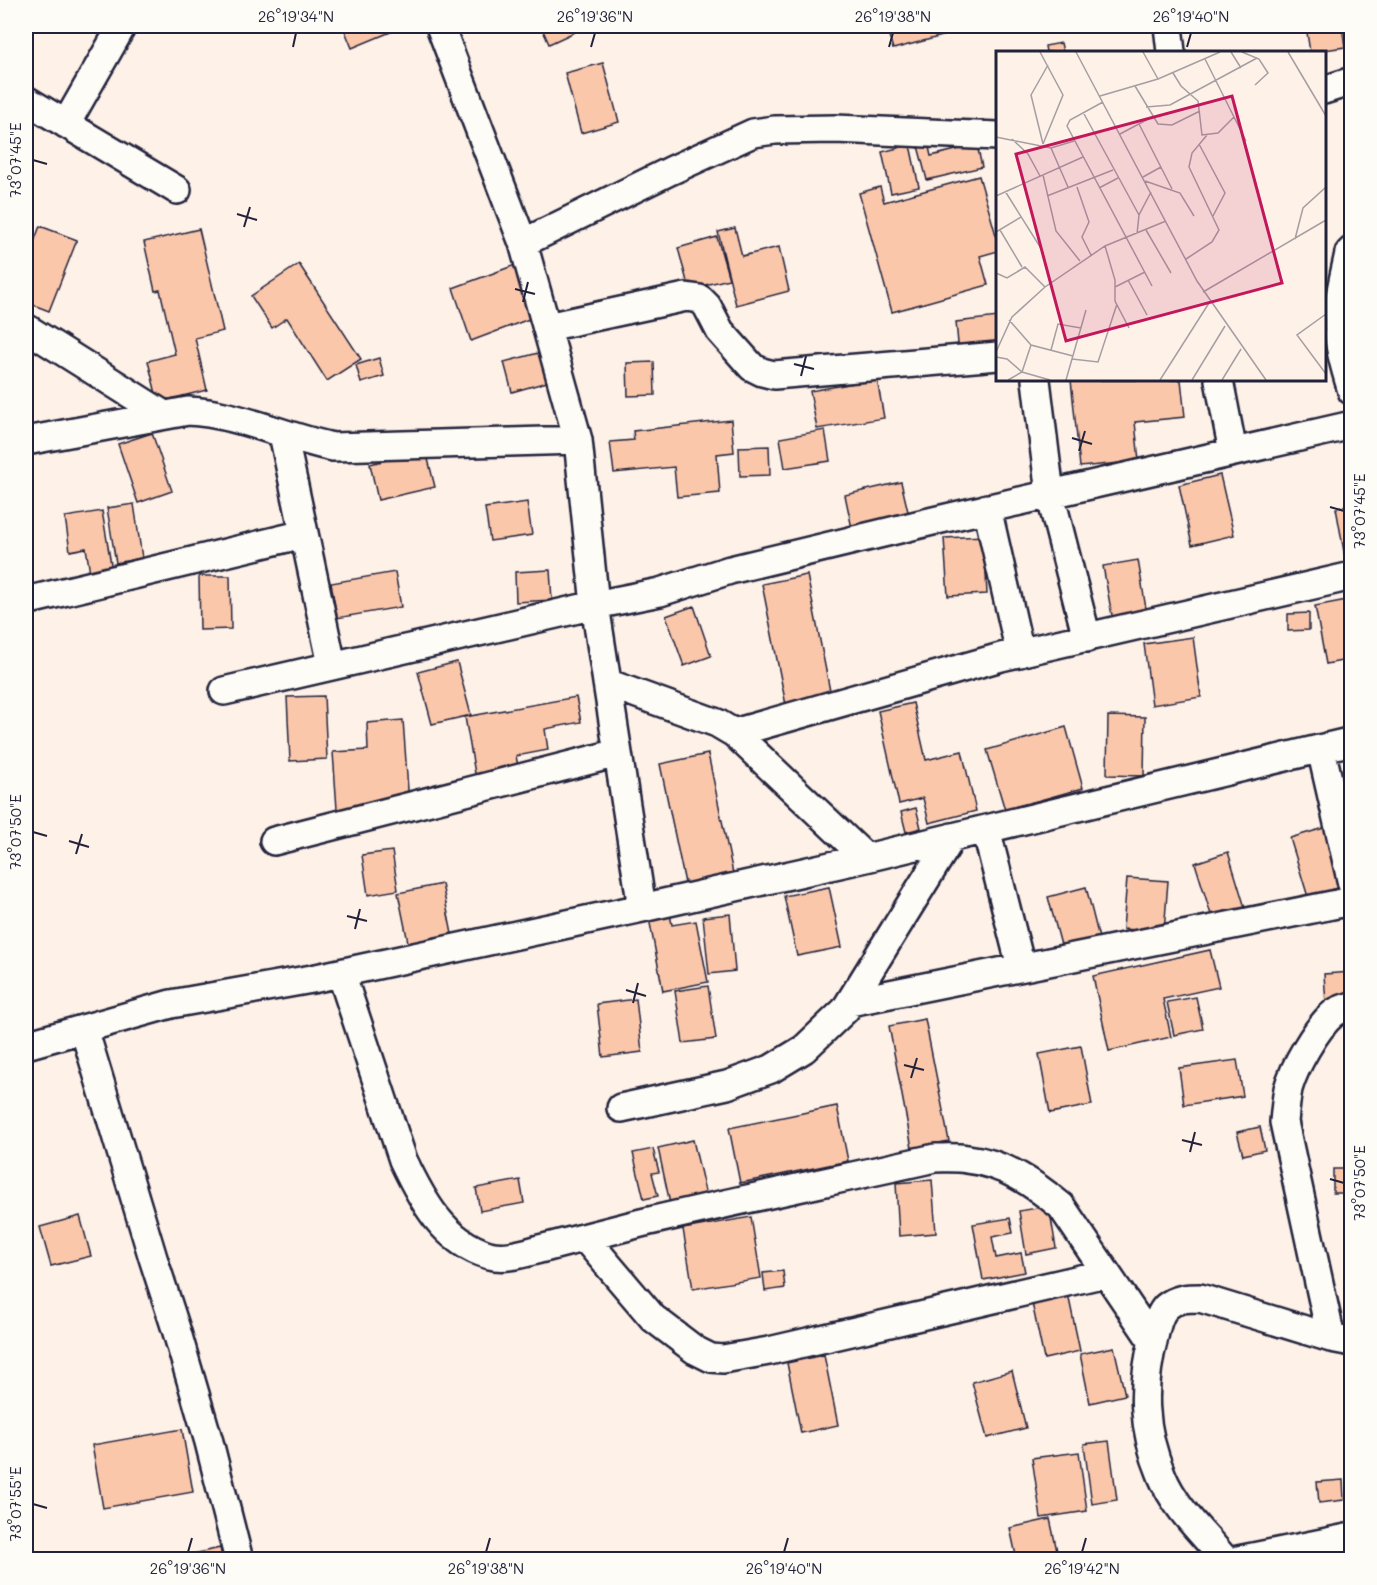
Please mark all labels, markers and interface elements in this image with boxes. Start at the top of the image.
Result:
text: 26°19'34"N [258,6,334,26]
text: 26°19'36"N [557,6,633,26]
text: 26°19'38"N [855,6,931,26]
text: 26°19'40"N [1153,6,1229,26]
inset map [996,51,1326,381]
text: 73°07'45"E [5,122,25,198]
text: 73°07'45"E [1349,473,1369,549]
text: 73°07'50"E [5,794,25,870]
text: 73°07'50"E [1349,1145,1369,1221]
text: 73°07'55"E [5,1466,25,1542]
text: 26°19'36"N [150,1558,226,1578]
text: 26°19'38"N [448,1558,524,1578]
text: 26°19'40"N [746,1558,822,1578]
text: 26°19'42"N [1044,1558,1120,1578]

